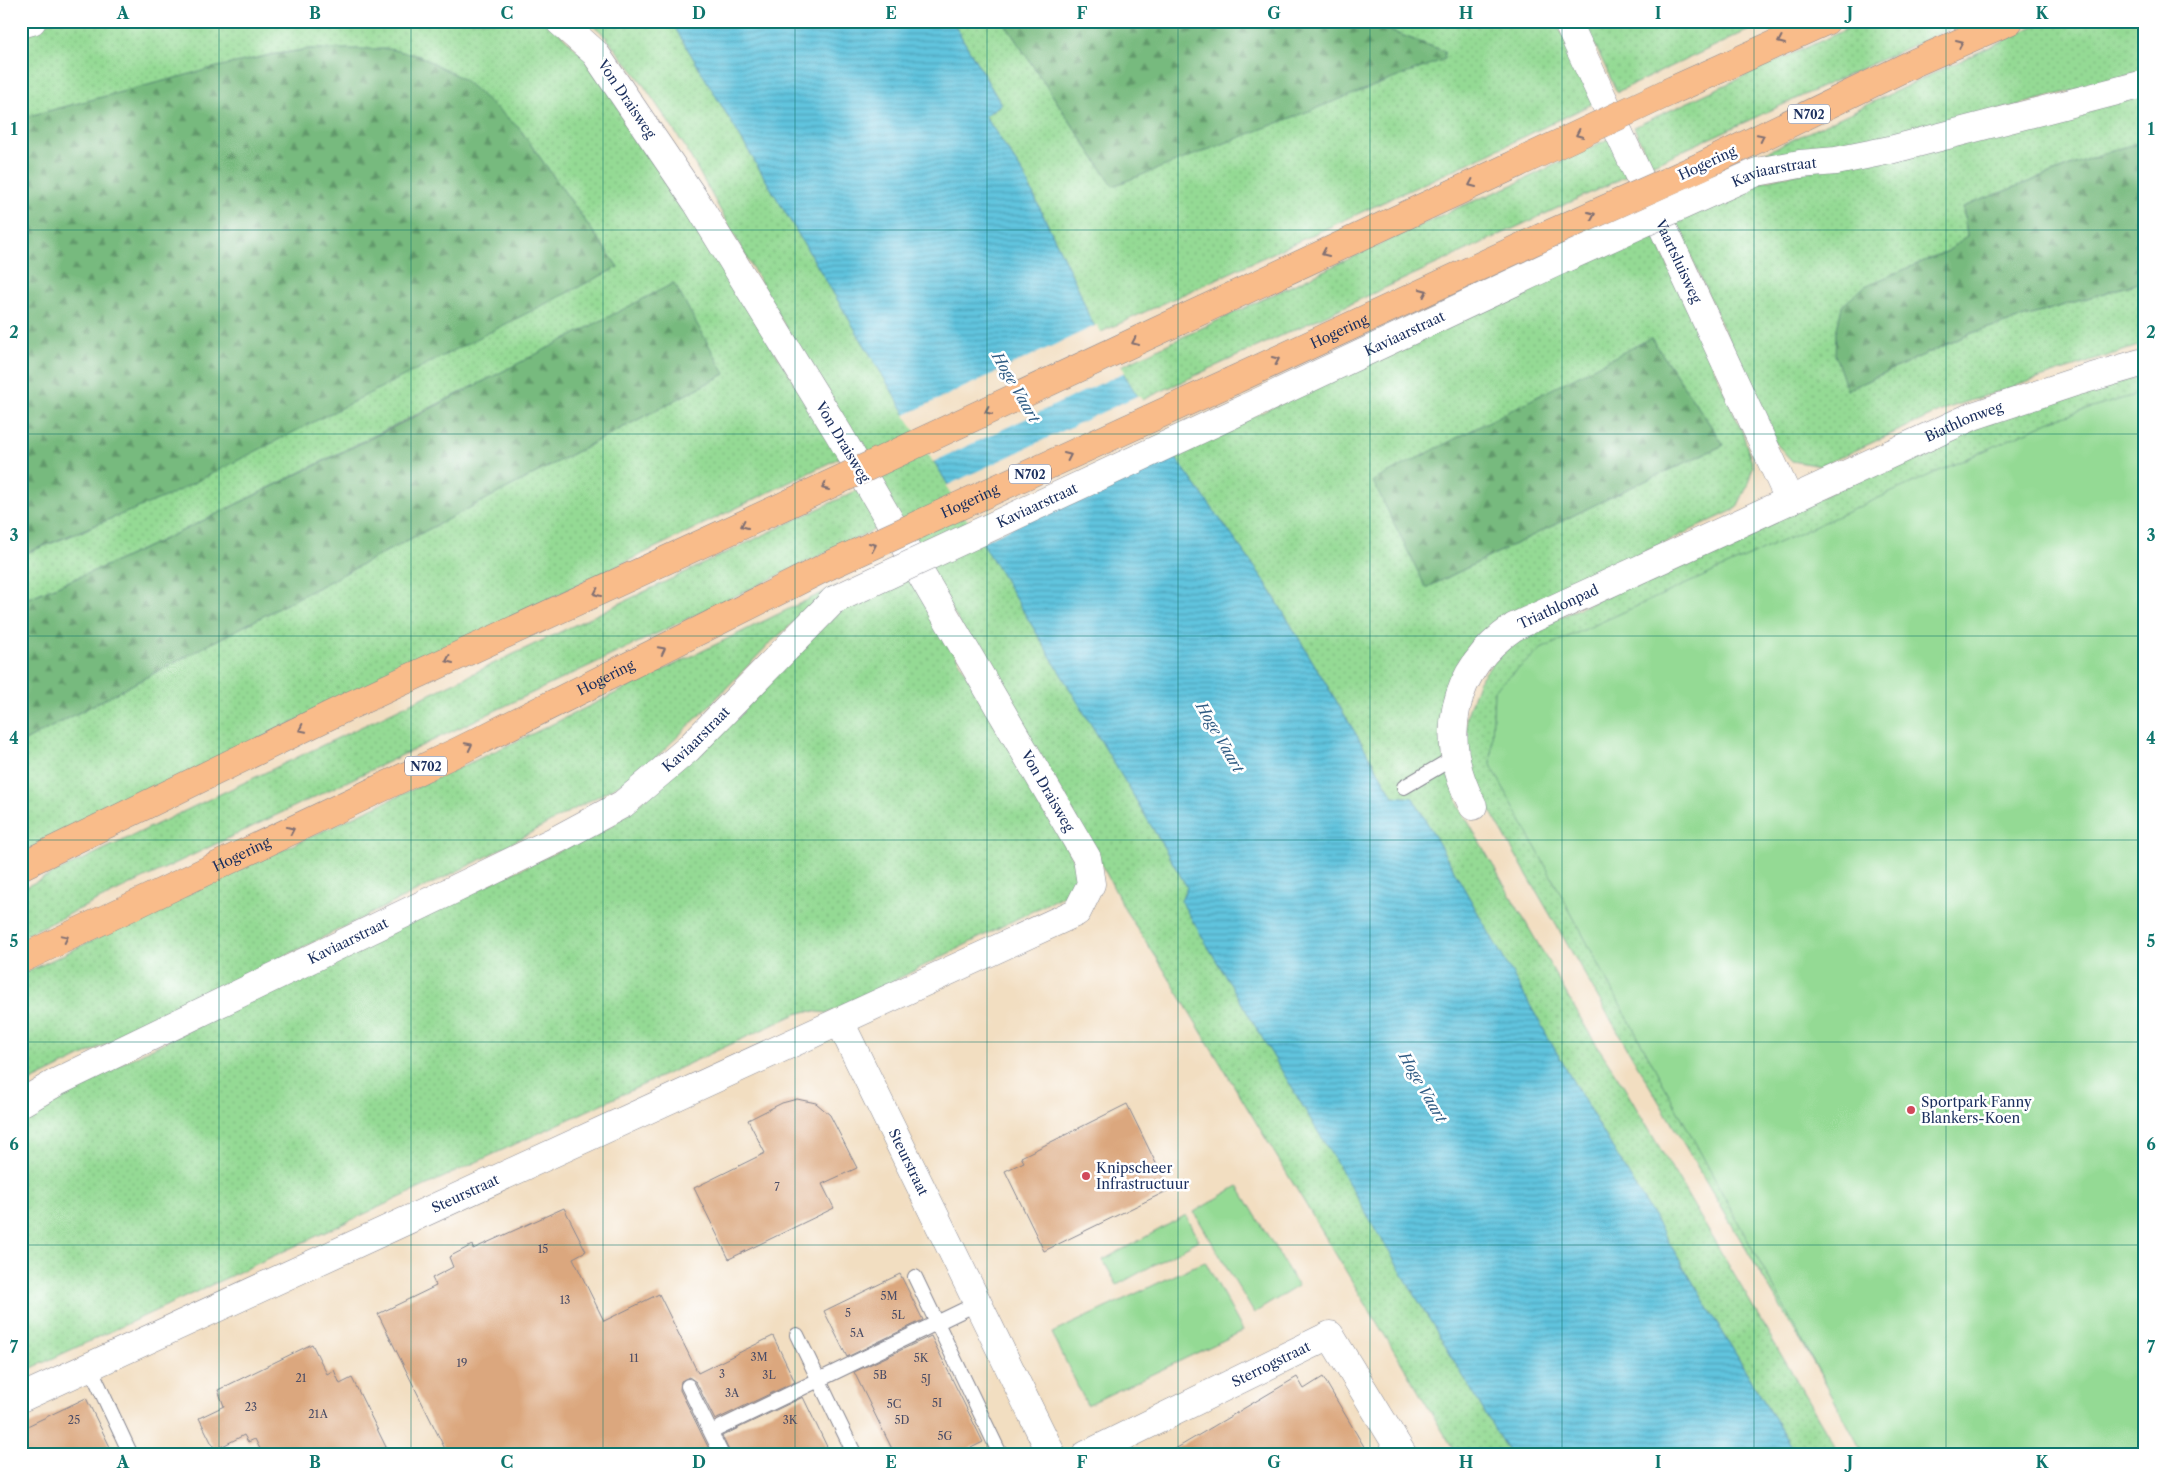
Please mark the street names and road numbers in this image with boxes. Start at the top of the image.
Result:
street label: Von Draisweg [593,55,660,142]
road number: N702 [1788,105,1830,124]
street label: Hogering [1675,142,1739,184]
street label: Kaviaarstraat [1729,154,1817,191]
street label: Vaartsluisweg [1651,216,1706,307]
street label: Kaviaarstraat [1361,307,1448,360]
street label: Hogering [1307,310,1371,353]
street label: Von Draisweg [811,397,875,486]
street label: Biathlonweg [1922,398,2006,446]
road number: N702 [1009,464,1051,484]
street label: Kaviaarstraat [994,479,1080,532]
street label: Hogering [938,480,1002,522]
street label: Triathlonpad [1515,580,1602,633]
street label: Hogering [574,655,638,699]
street label: Kaviaarstraat [659,703,734,776]
street label: Von Draisweg [1017,746,1079,836]
road number: N702 [405,756,447,776]
street label: Hogering [210,833,274,876]
street label: Kaviaarstraat [305,914,391,968]
street label: Steurstraat [885,1126,933,1199]
street label: Steurstraat [429,1170,502,1217]
street label: Sterrogstraat [1229,1337,1313,1391]

